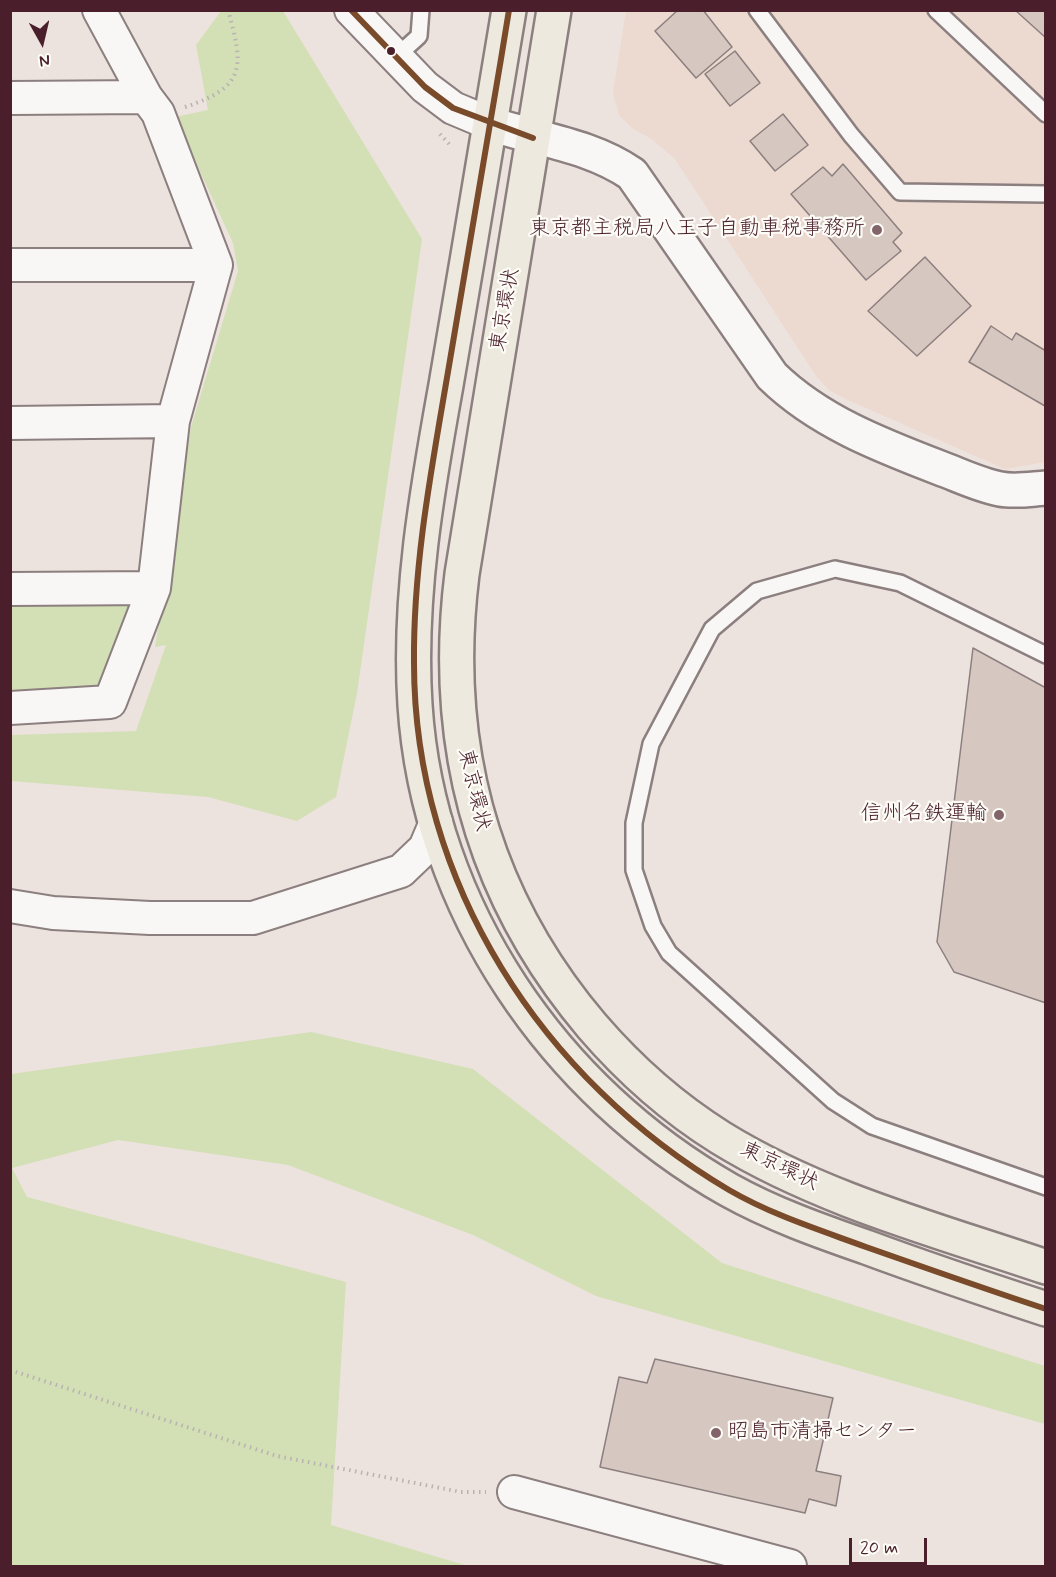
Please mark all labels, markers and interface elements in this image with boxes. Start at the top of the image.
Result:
north arrow [12,12,72,72]
unlabelled marker [385,45,397,57]
text: N [38,49,51,71]
place label: 東京都主税局八王子自動車税事務所 [529,217,865,243]
marker: 東京都主税局八王子自動車税事務所 [870,223,884,237]
street label: 東京環状 [486,266,526,354]
street label: 東京環状 [451,746,495,834]
place label: 信州名鉄運輸 [861,802,987,828]
marker: 信州名鉄運輸 [992,808,1006,822]
street label: 東京環状 [736,1137,822,1197]
place label: 昭島市清掃センター [728,1420,917,1446]
marker: 昭島市清掃センター [709,1426,723,1440]
scale bar [852,1526,930,1564]
text: 20 m [860,1536,898,1560]

